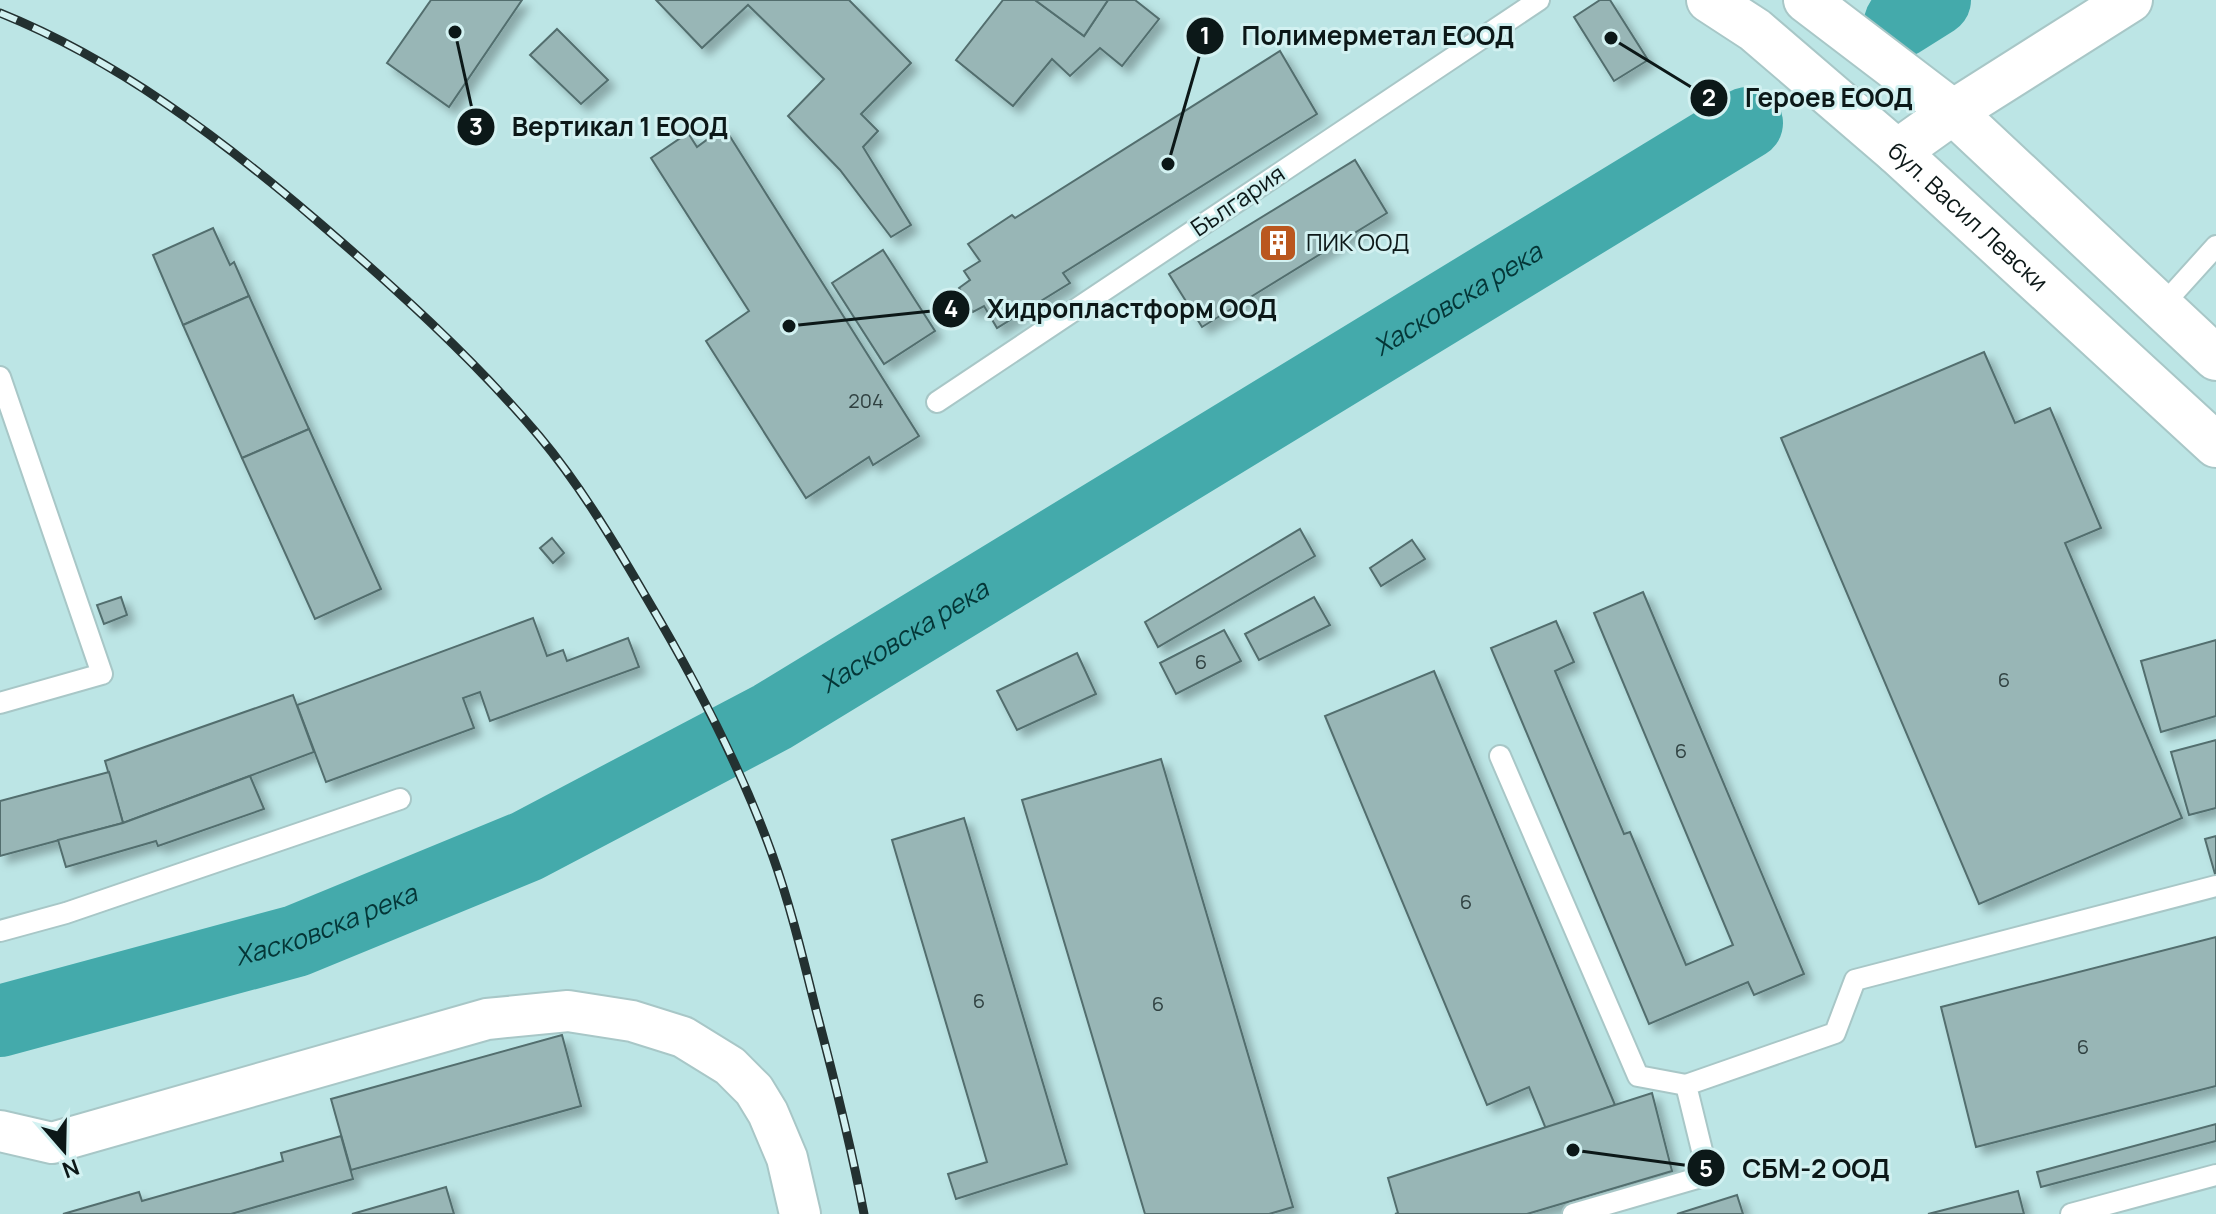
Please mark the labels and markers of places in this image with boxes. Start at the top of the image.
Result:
callout: Полимерметал ЕООД [1185,11,1530,61]
callout: Героев ЕООД [1689,73,1929,123]
callout: Вертикал 1 ЕООД [456,102,744,152]
building icon: ПИК ООД [1257,222,1299,264]
place label: ПИК ООД [1306,225,1410,258]
callout: Хидропластформ ООД [931,284,1293,334]
callout: СБМ-2 ООД [1686,1143,1905,1193]

